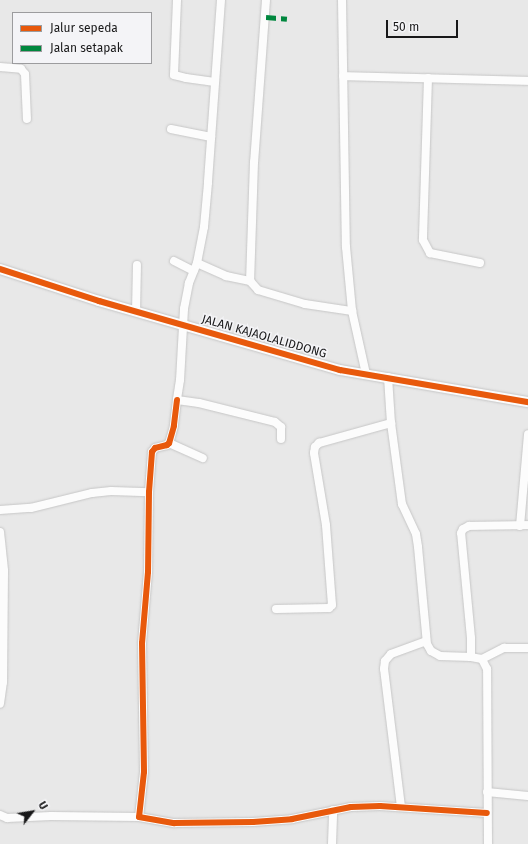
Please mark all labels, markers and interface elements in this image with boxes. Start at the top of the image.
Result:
legend [12,12,152,64]
scale bar [388,12,460,38]
text: 50 m [393,20,419,34]
text: Jalur sepeda [50,21,118,35]
text: Jalan setapak [50,41,123,55]
street label: JALAN KAJAOLALIDDONG [200,312,328,362]
north arrow [12,792,52,832]
text: U [35,799,50,812]

